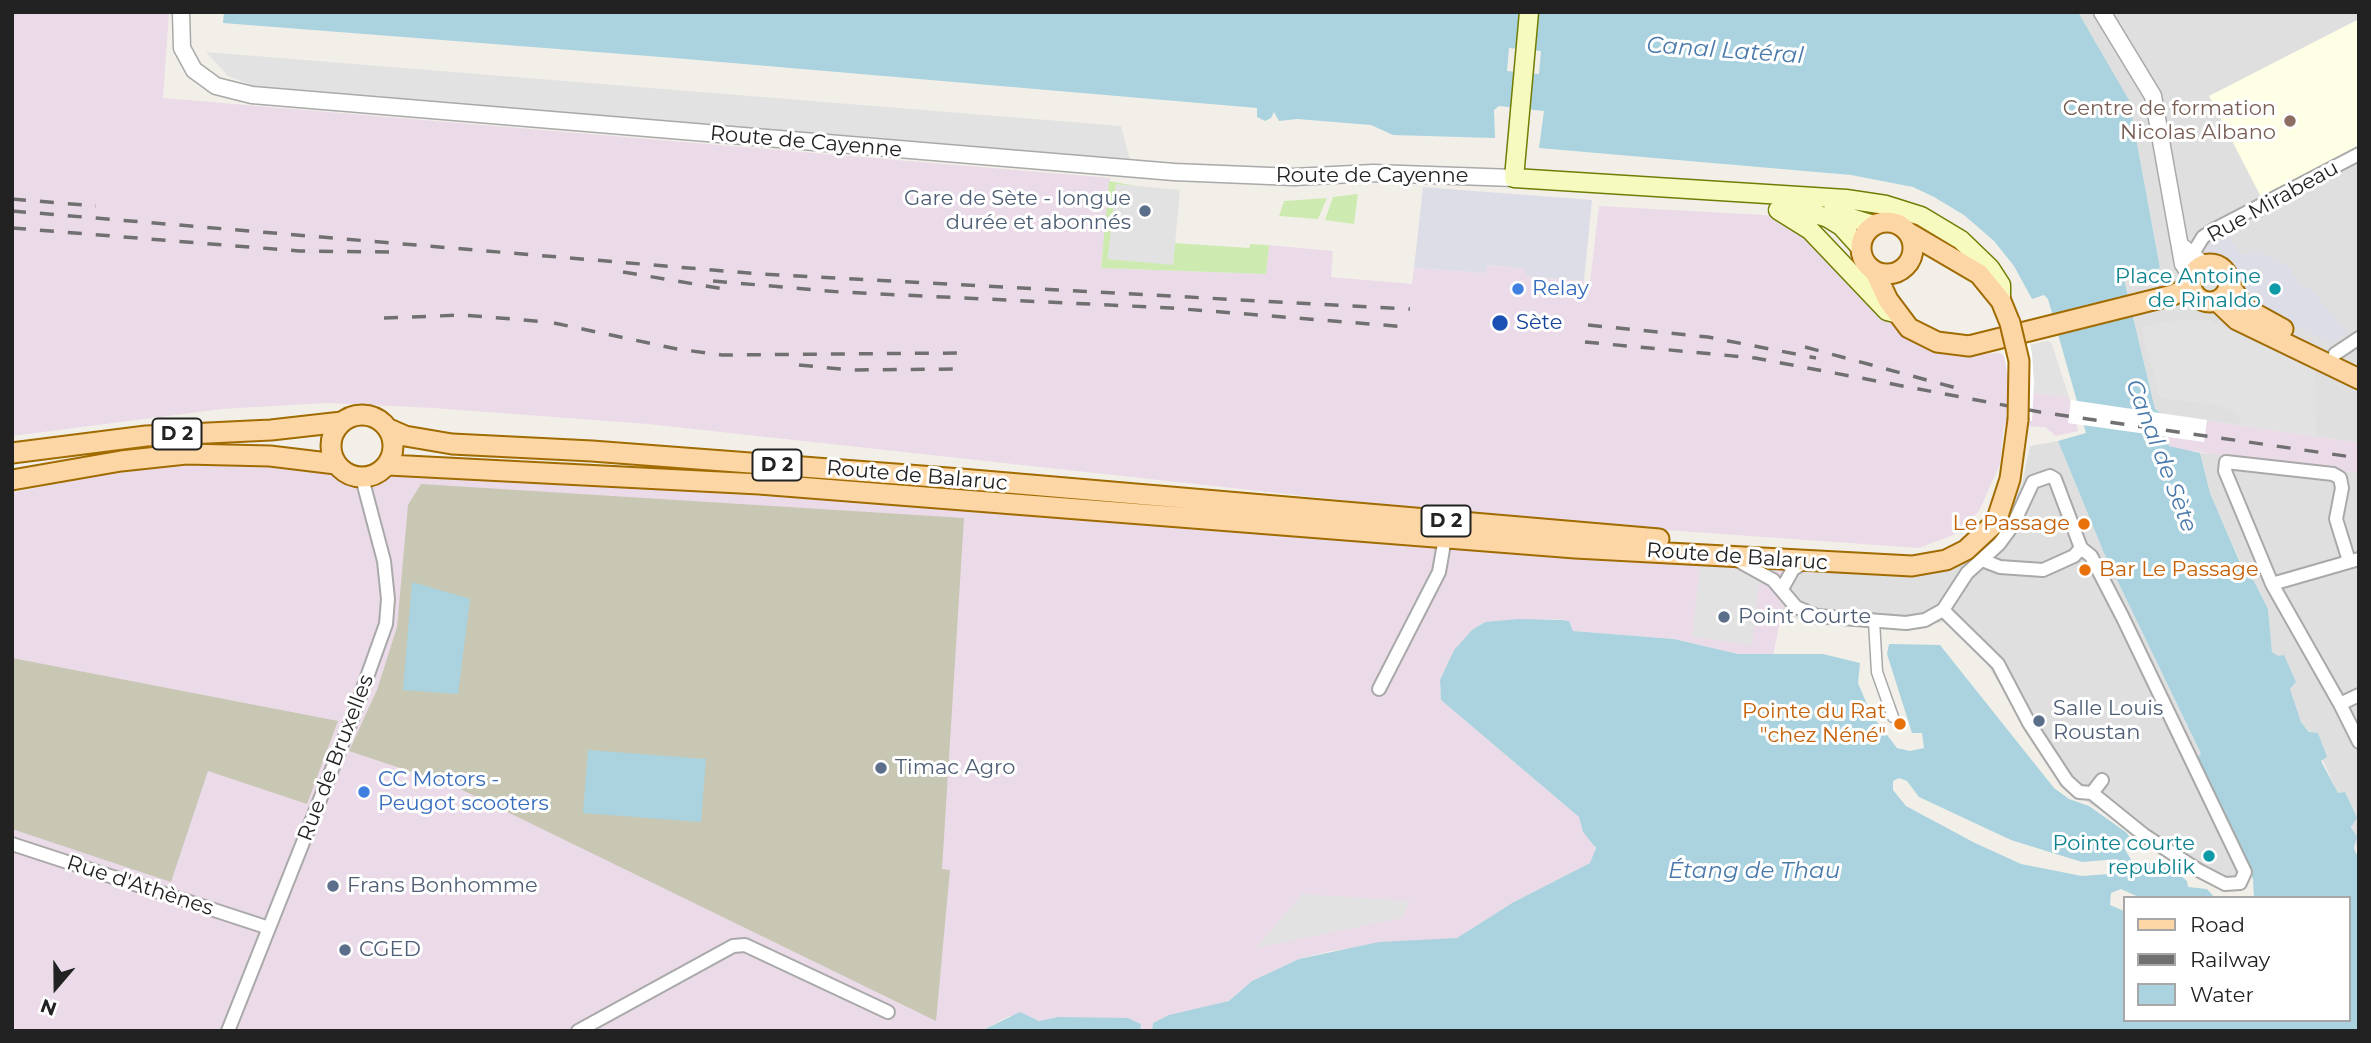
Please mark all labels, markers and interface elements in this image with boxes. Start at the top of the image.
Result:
water label: Canal Latéral [1646,32,1804,70]
place label: Centre de formation Nicolas Albano [2063,96,2276,146]
marker: Centre de formation Nicolas Albano [2282,113,2298,129]
street label: Route de Cayenne [709,121,903,163]
street label: Rue Mirabeau [2203,156,2343,248]
street label: Route de Cayenne [1276,163,1468,189]
place label: Gare de Sète - longue durée et abonnés [904,186,1131,236]
marker: Gare de Sète - longue durée et abonnés [1137,203,1153,219]
place label: Place Antoine de Rinaldo [2115,264,2261,314]
place label: Relay [1532,276,1589,302]
marker: Relay [1510,281,1526,297]
marker: Place Antoine de Rinaldo [2267,281,2283,297]
place label: Sète [1516,310,1562,336]
marker: Sète [1490,313,1510,333]
water label: Canal de Sète [2119,376,2203,536]
road number: D 2 [152,418,202,449]
road number: D 2 [752,450,802,480]
street label: Route de Balaruc [825,456,1009,496]
road number: D 2 [1422,506,1470,536]
place label: Le Passage [1952,511,2070,537]
marker: Le Passage [2076,516,2092,532]
street label: Route de Balaruc [1645,538,1829,576]
place label: Bar Le Passage [2099,557,2259,583]
marker: Bar Le Passage [2077,562,2093,578]
place label: Point Courte [1738,604,1871,630]
marker: Point Courte [1716,609,1732,625]
street label: Rue de Bruxelles [293,671,379,845]
place label: Salle Louis Roustan [2053,696,2163,746]
place label: Pointe du Rat "chez Néné" [1742,699,1886,749]
marker: Salle Louis Roustan [2031,713,2047,729]
marker: Pointe du Rat "chez Néné" [1892,716,1908,732]
place label: Timac Agro [895,755,1015,781]
marker: Timac Agro [873,760,889,776]
place label: CC Motors - Peugot scooters [378,767,549,817]
marker: CC Motors - Peugot scooters [356,784,372,800]
place label: Pointe courte republik [2052,831,2195,881]
marker: Pointe courte republik [2201,848,2217,864]
street label: Rue d'Athènes [64,850,216,922]
water label: Étang de Thau [1668,857,1840,885]
place label: Frans Bonhomme [347,873,538,899]
marker: Frans Bonhomme [325,878,341,894]
legend [2122,896,2350,1022]
text: Road [2190,912,2245,937]
place label: CGED [359,937,421,963]
marker: CGED [337,942,353,958]
text: Railway [2190,947,2270,972]
north arrow [21,952,91,1022]
text: Water [2190,982,2254,1007]
text: N [38,994,60,1021]

